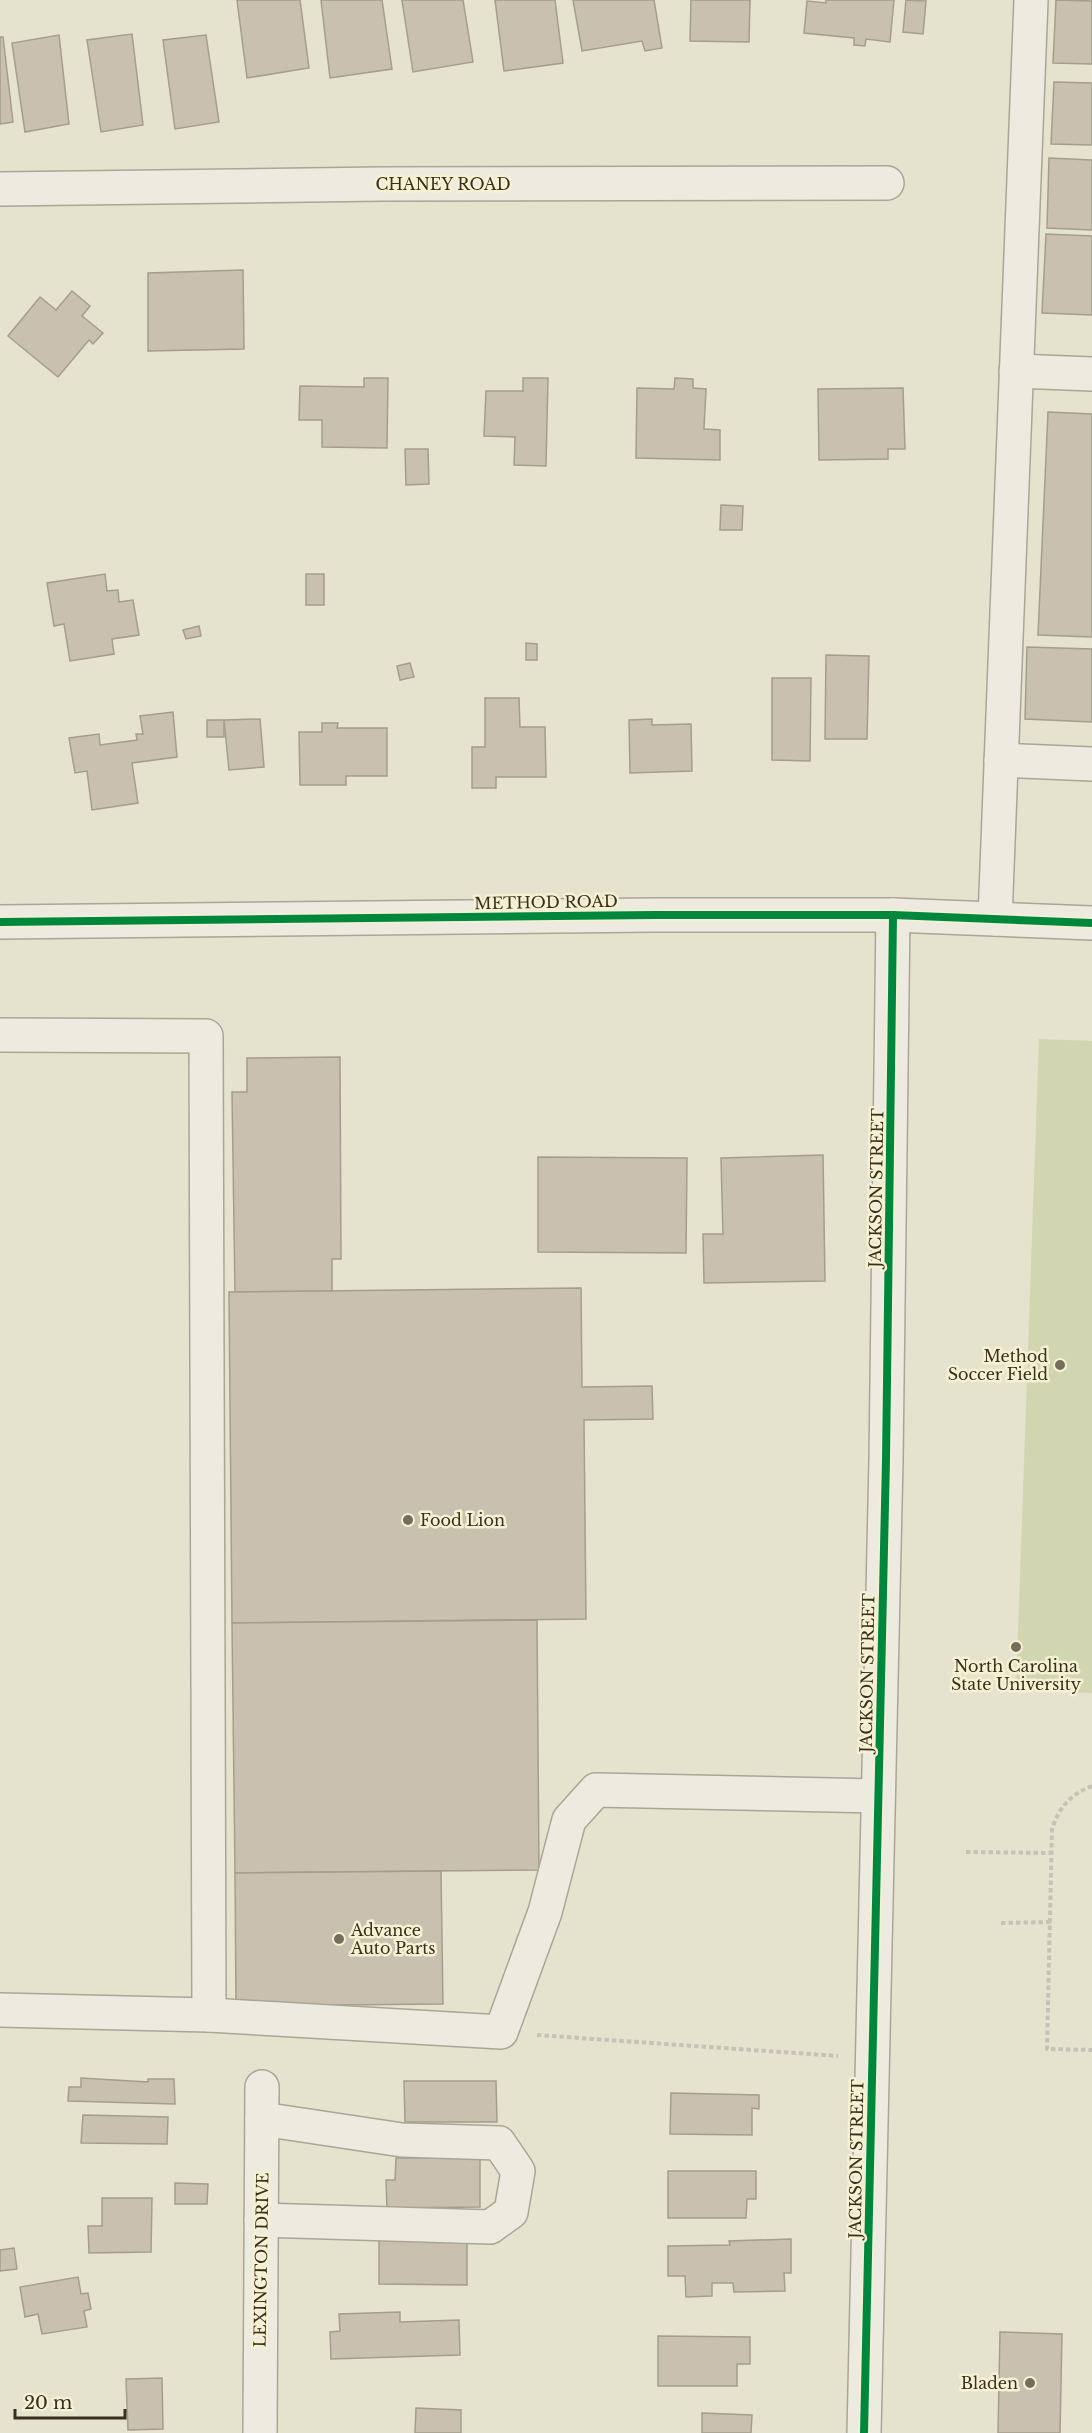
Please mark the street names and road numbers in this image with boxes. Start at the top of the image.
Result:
street label: CHANEY ROAD [375,174,511,194]
street label: METHOD ROAD [474,891,618,913]
street label: JACKSON STREET [865,1108,887,1270]
street label: JACKSON STREET [856,1593,878,1755]
street label: JACKSON STREET [845,2079,867,2241]
street label: LEXINGTON DRIVE [249,2172,273,2348]

